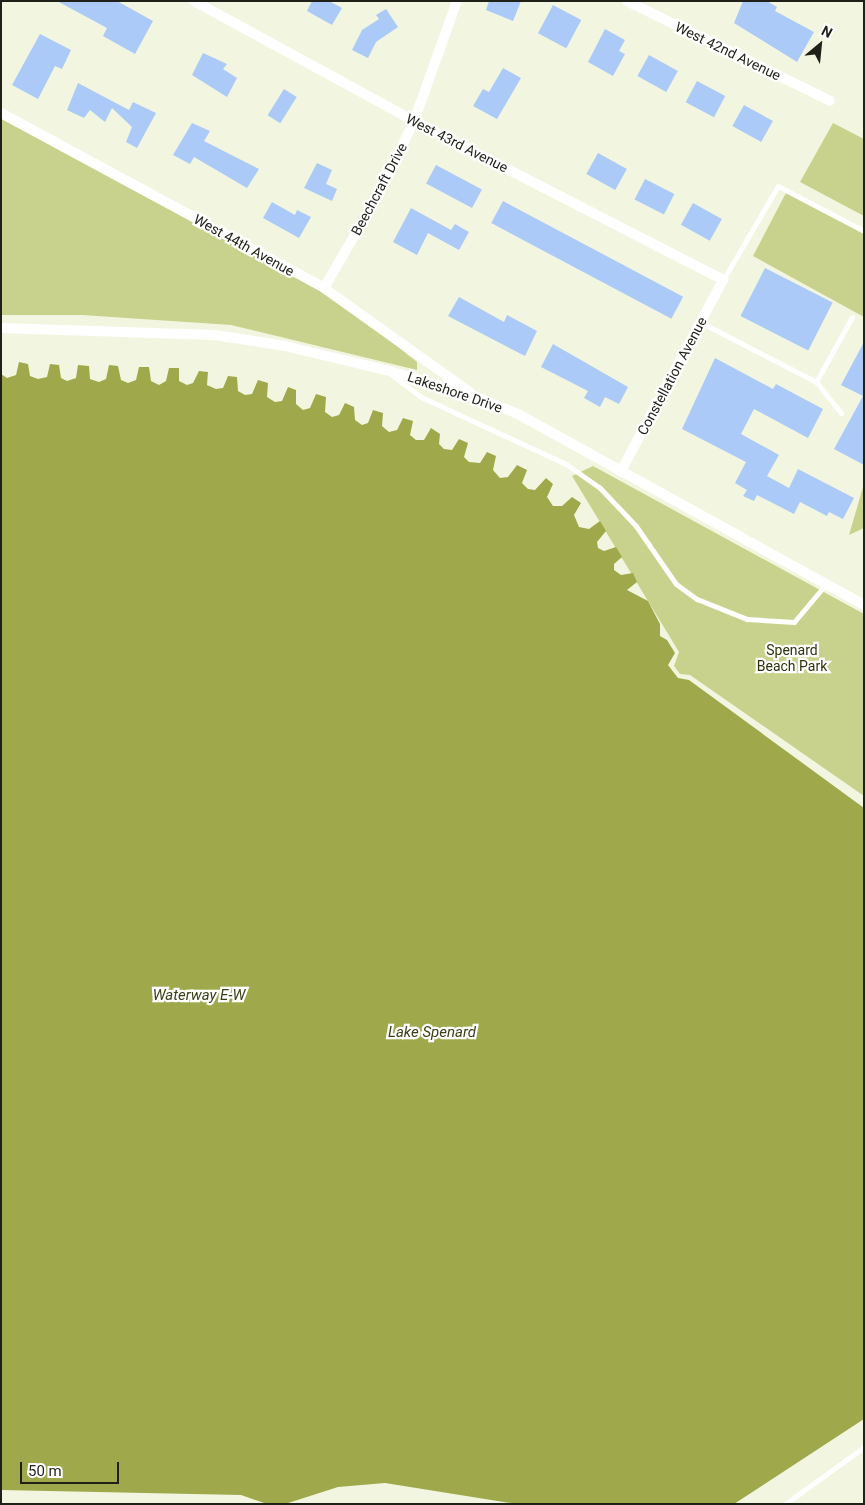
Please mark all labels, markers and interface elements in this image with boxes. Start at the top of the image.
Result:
street label: West 42nd Avenue [672,18,784,84]
north arrow [795,20,845,70]
text: N [819,22,835,41]
street label: West 43rd Avenue [403,110,511,176]
street label: Beechcraft Drive [348,140,410,238]
street label: West 44th Avenue [191,210,297,280]
street label: Constellation Avenue [634,314,710,438]
street label: Lakeshore Drive [405,368,505,416]
park label: Spenard Beach Park [757,642,827,674]
water label: Waterway E-W [153,987,245,1005]
water label: Lake Spenard [388,1024,476,1042]
scale bar [22,1452,121,1484]
text: 50 m [28,1462,62,1480]

